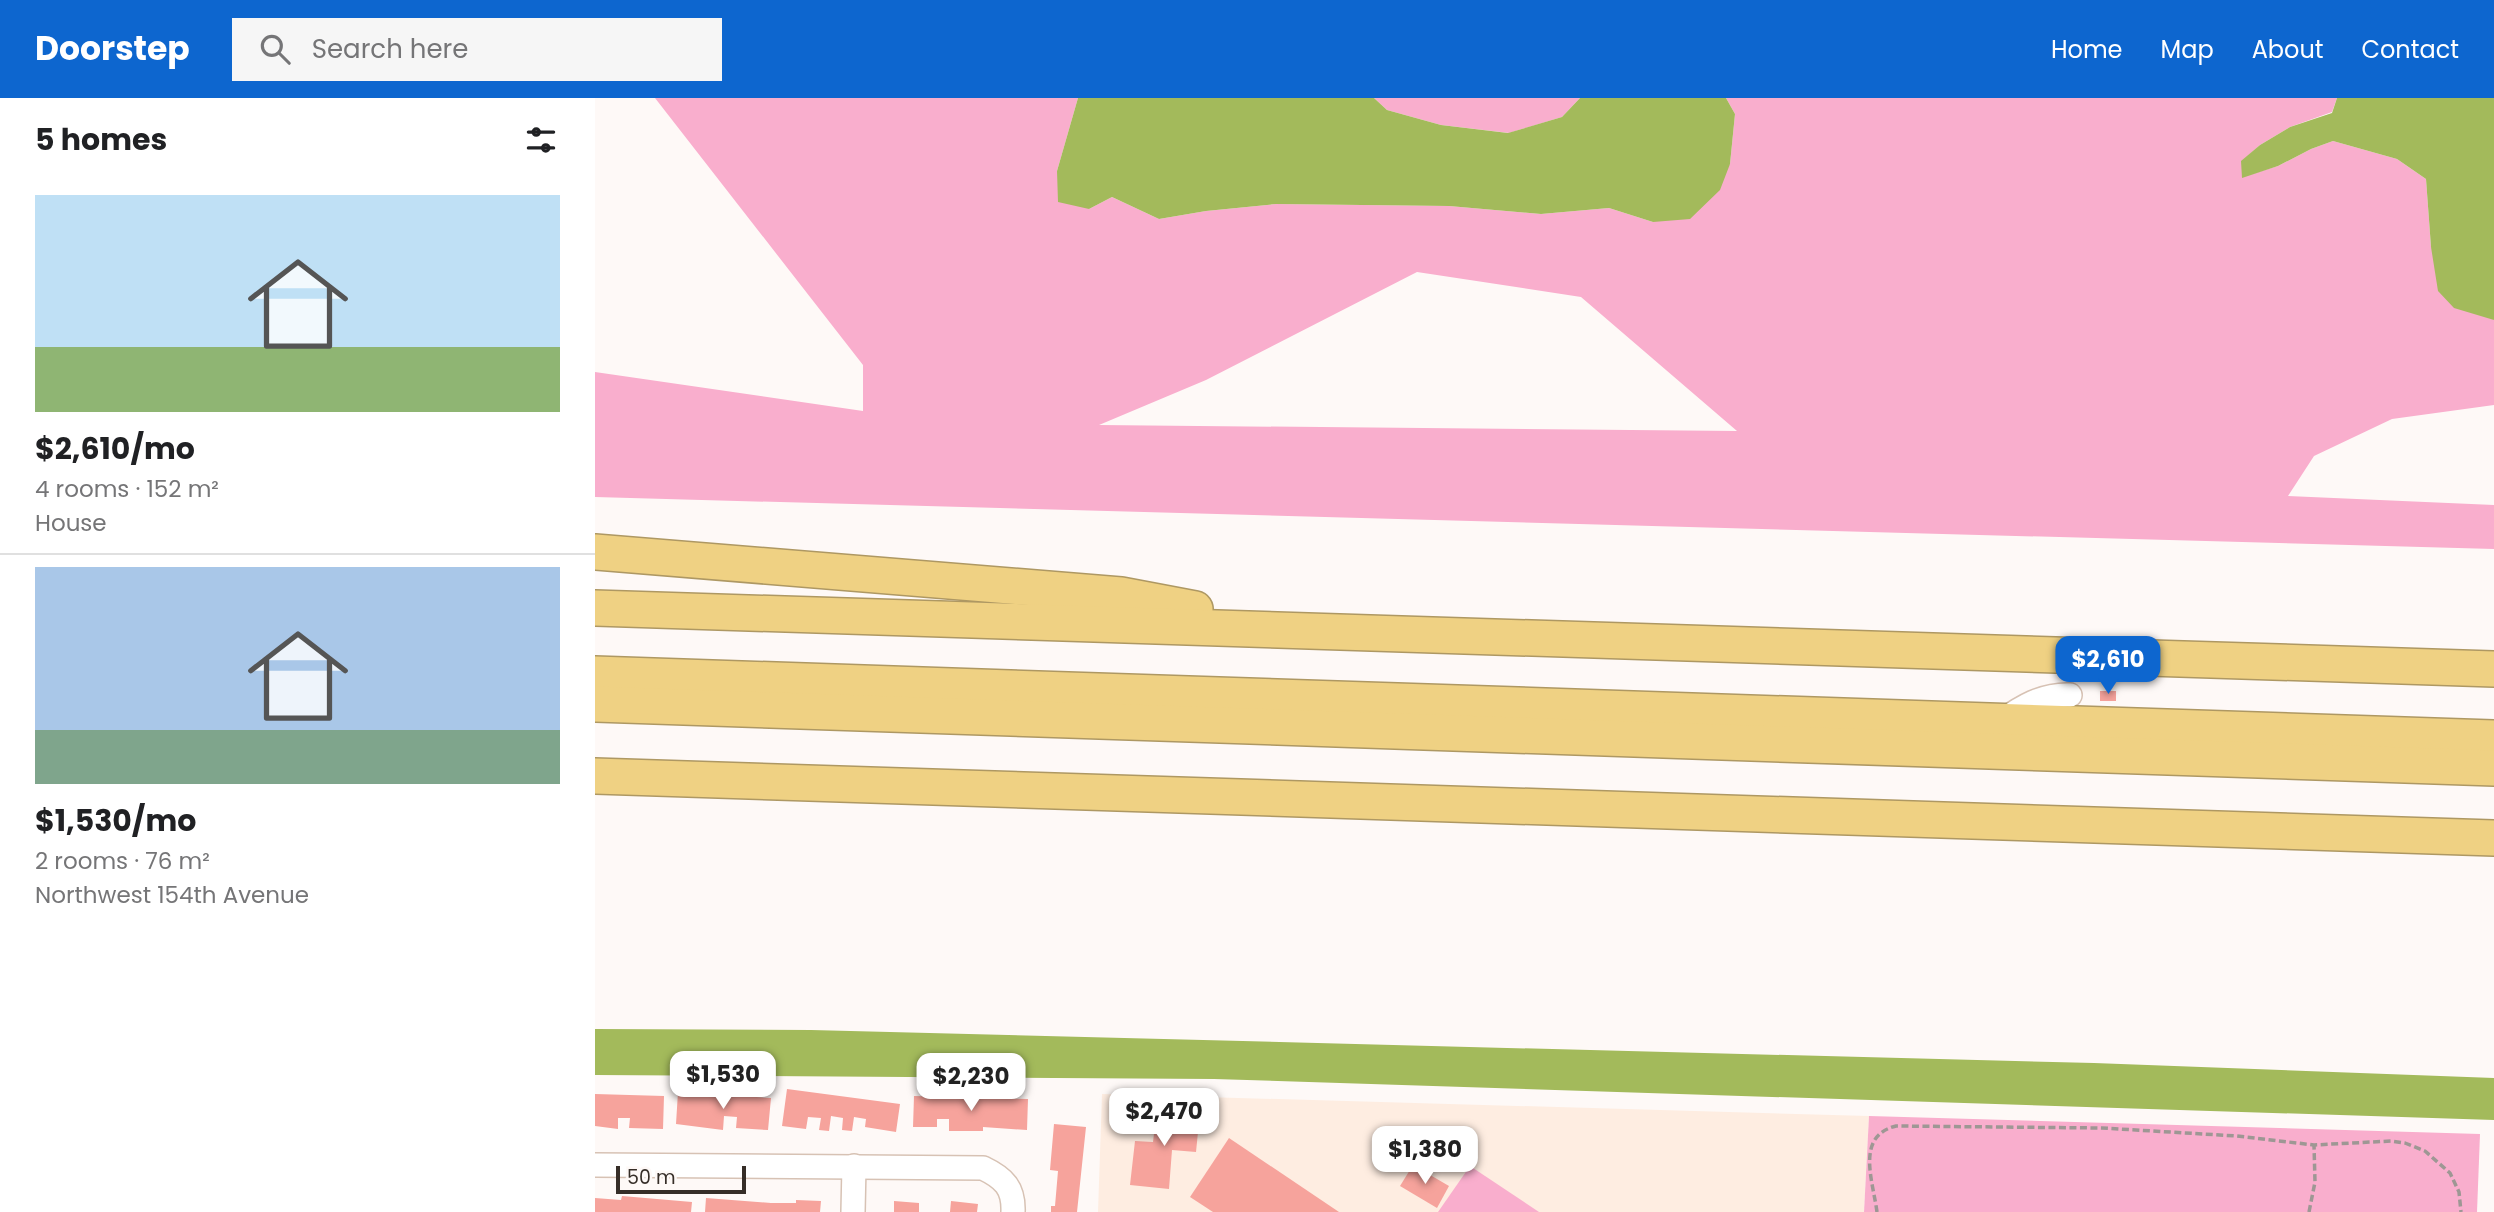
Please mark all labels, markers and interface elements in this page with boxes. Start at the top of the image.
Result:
search box [232,18,722,81]
text: Doorstep [35,25,190,72]
icon: search [256,30,294,68]
text: Search here [312,31,468,67]
text: Home [2051,33,2123,66]
text: Map [2161,33,2214,66]
text: About [2252,33,2323,66]
text: Contact [2361,33,2459,66]
text: 5 homes [35,118,167,161]
icon: filters [522,121,560,159]
icon: home [235,241,361,367]
text: $2,610/mo [35,427,195,470]
text: 4 rooms · 152 m² [35,473,219,505]
text: House [35,507,107,539]
icon: home [235,613,361,739]
pin: $2,610 [2051,636,2165,696]
text: $2,610 [2071,643,2145,675]
text: $1,530/mo [35,799,196,842]
text: 2 rooms · 76 m² [35,845,210,877]
text: Northwest 154th Avenue [35,879,309,911]
pin: $1,530 [666,1052,780,1111]
pin: $2,230 [914,1054,1028,1113]
text: $1,530 [686,1058,760,1090]
text: $2,230 [933,1060,1009,1092]
pin: $2,470 [1107,1088,1221,1148]
text: $2,470 [1125,1095,1203,1127]
pin: $1,380 [1368,1126,1482,1186]
text: $1,380 [1388,1133,1462,1165]
scale bar [616,1163,745,1195]
text: 50 m [627,1164,676,1191]

